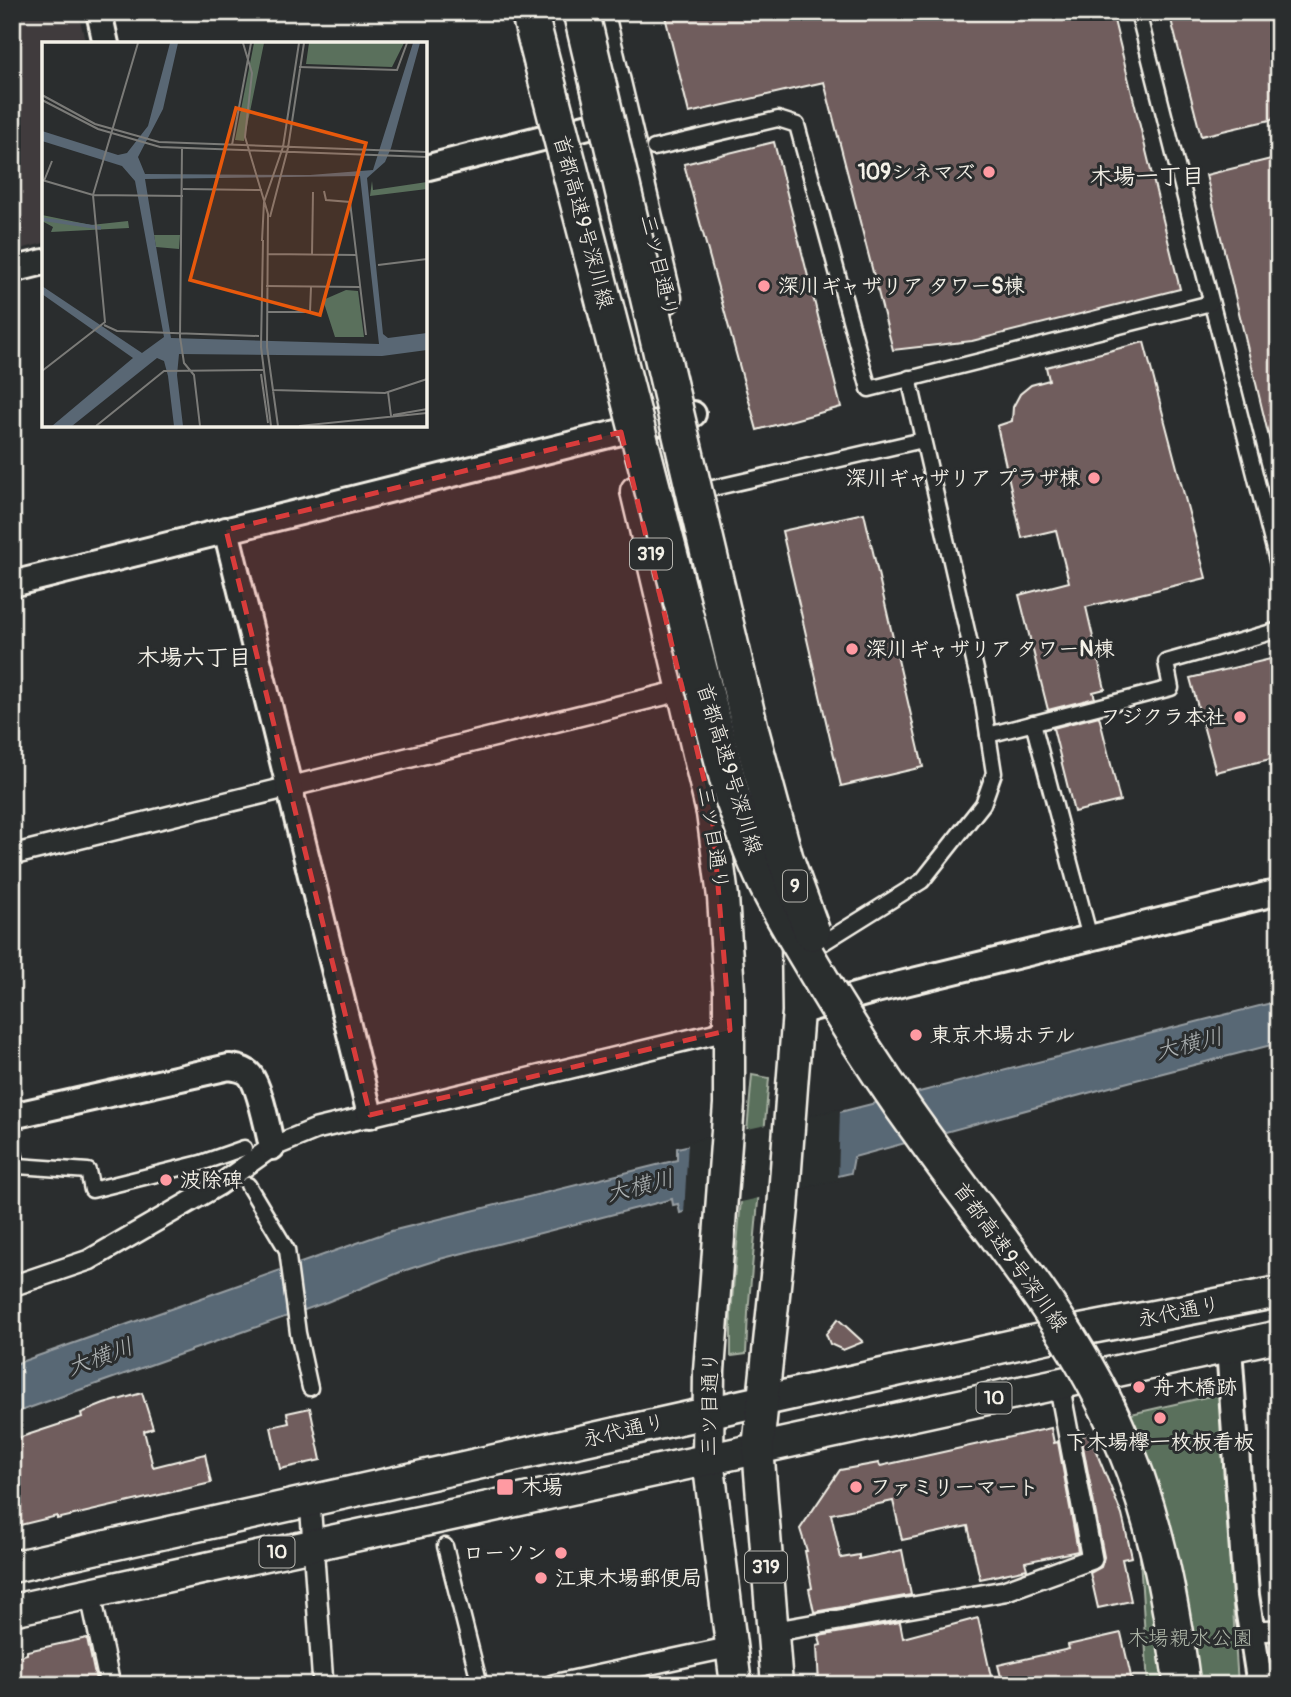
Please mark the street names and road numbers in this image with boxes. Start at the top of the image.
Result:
street label: 首都高速9号深川線 [547,132,619,312]
street label: 三ツ目通り [634,212,684,320]
road number: 319 [630,538,672,569]
street label: 首都高速9号深川線 [690,680,768,858]
street label: 三ツ目通り [691,784,735,892]
road number: 9 [783,870,807,902]
street label: 首都高速9号深川線 [947,1177,1073,1337]
street label: 永代通り [1135,1291,1223,1333]
street label: 三ツ目通り [696,1351,724,1457]
road number: 10 [976,1382,1012,1414]
street label: 永代通り [580,1408,668,1454]
road number: 10 [260,1536,294,1568]
road number: 319 [745,1552,787,1582]

